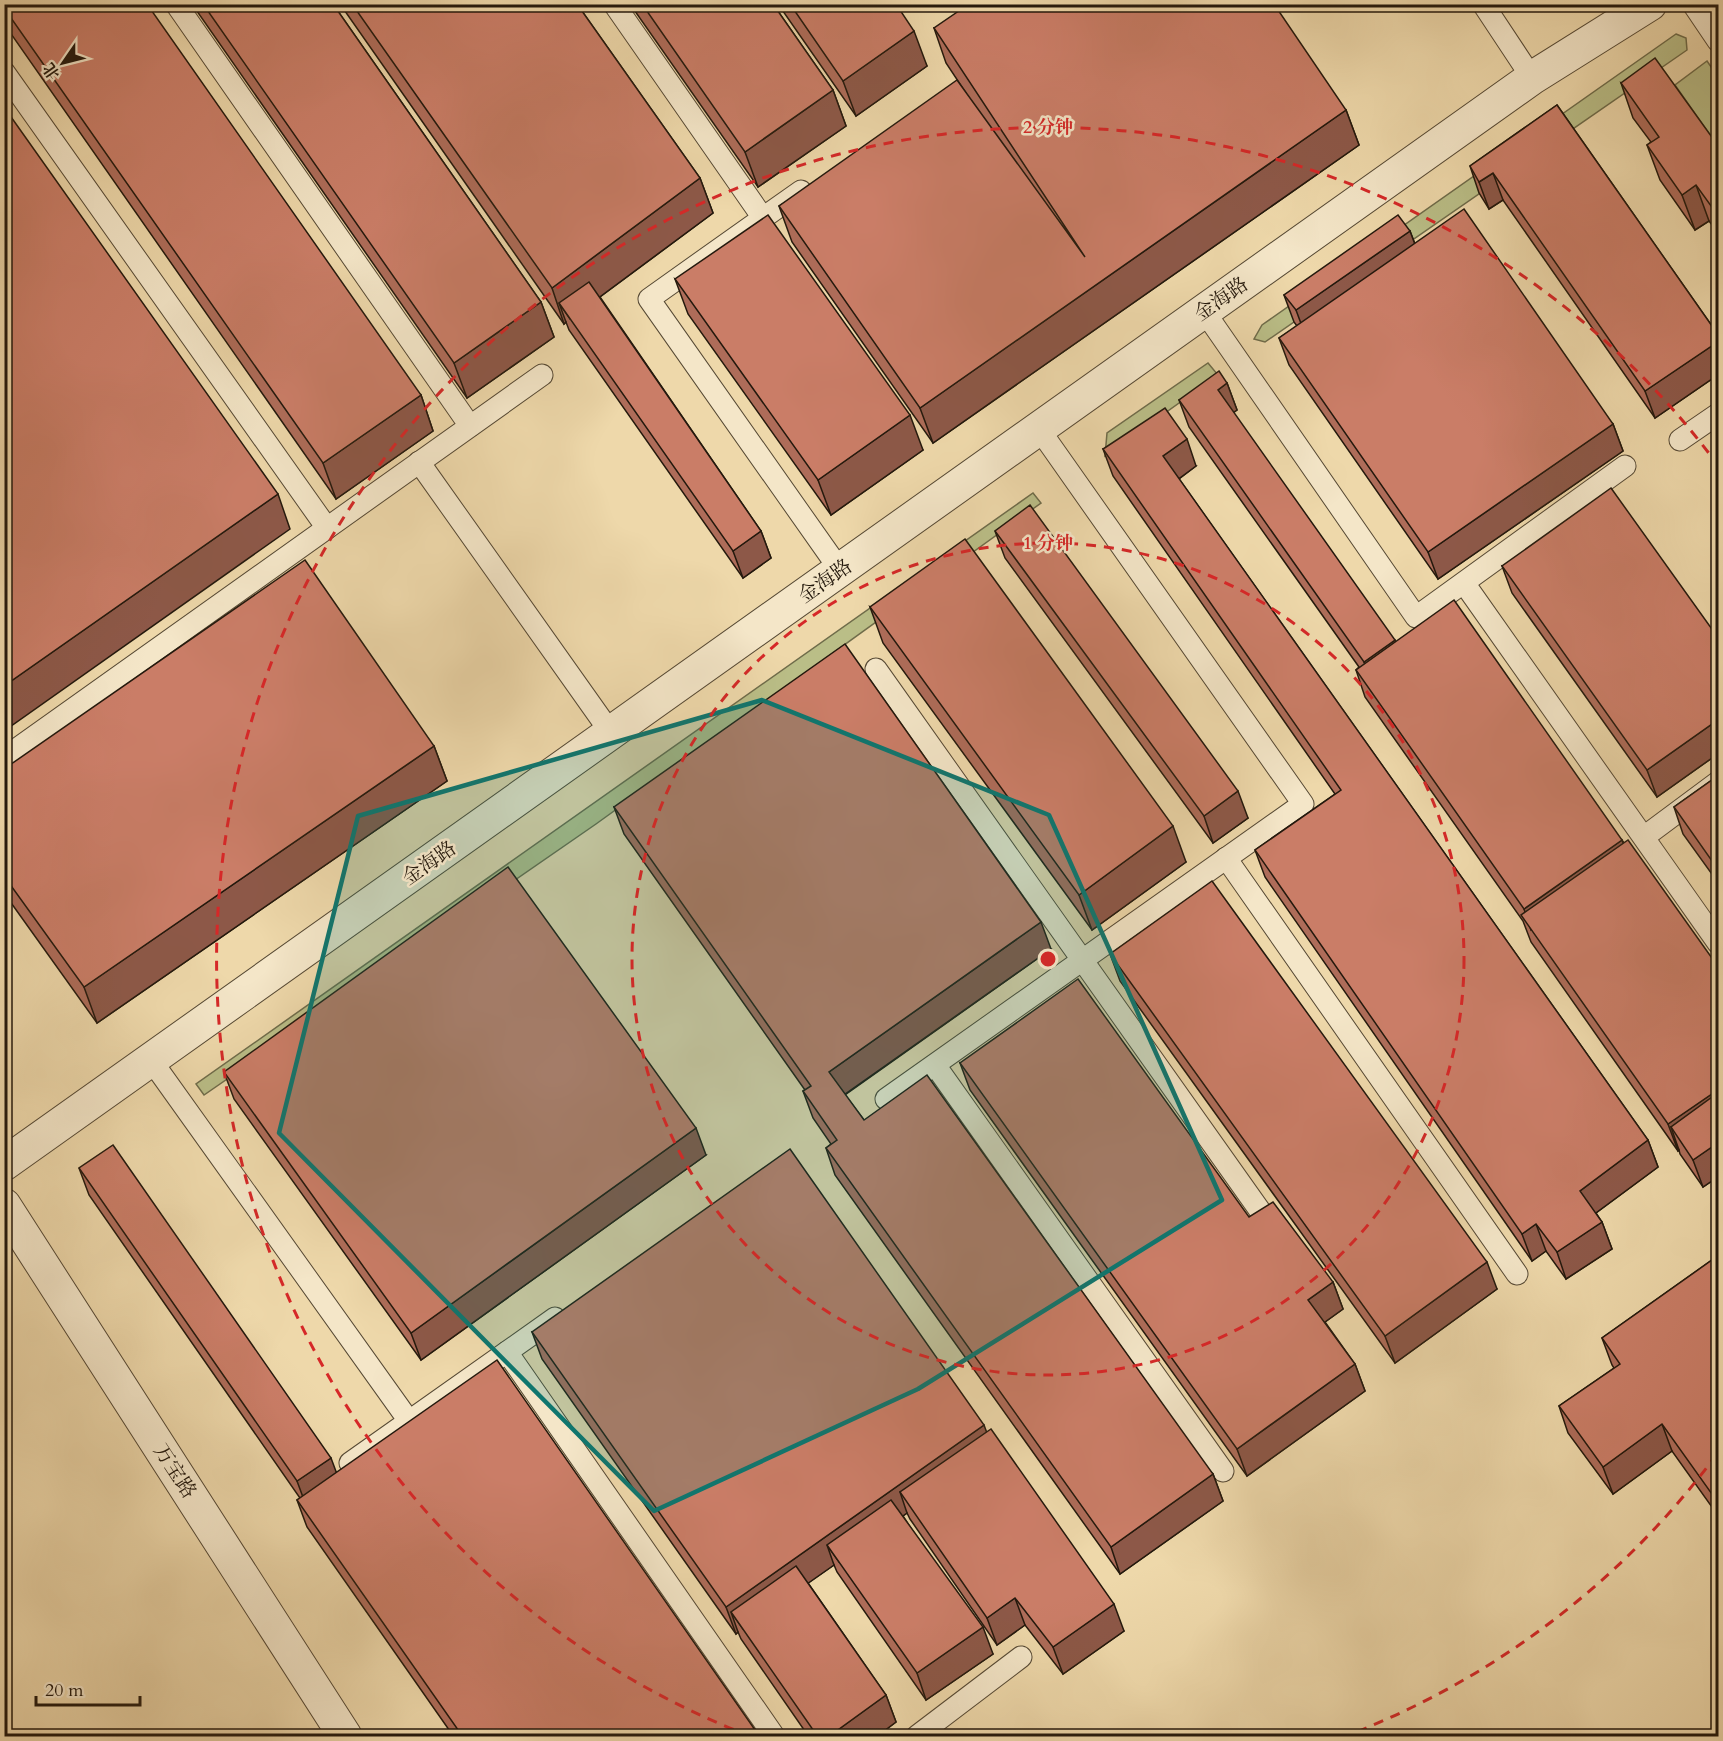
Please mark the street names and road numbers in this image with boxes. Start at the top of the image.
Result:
street label: 金海路 [1189,271,1253,327]
street label: 金海路 [793,553,857,609]
street label: 金海路 [397,835,461,891]
street label: 万宝路 [147,1438,203,1504]

